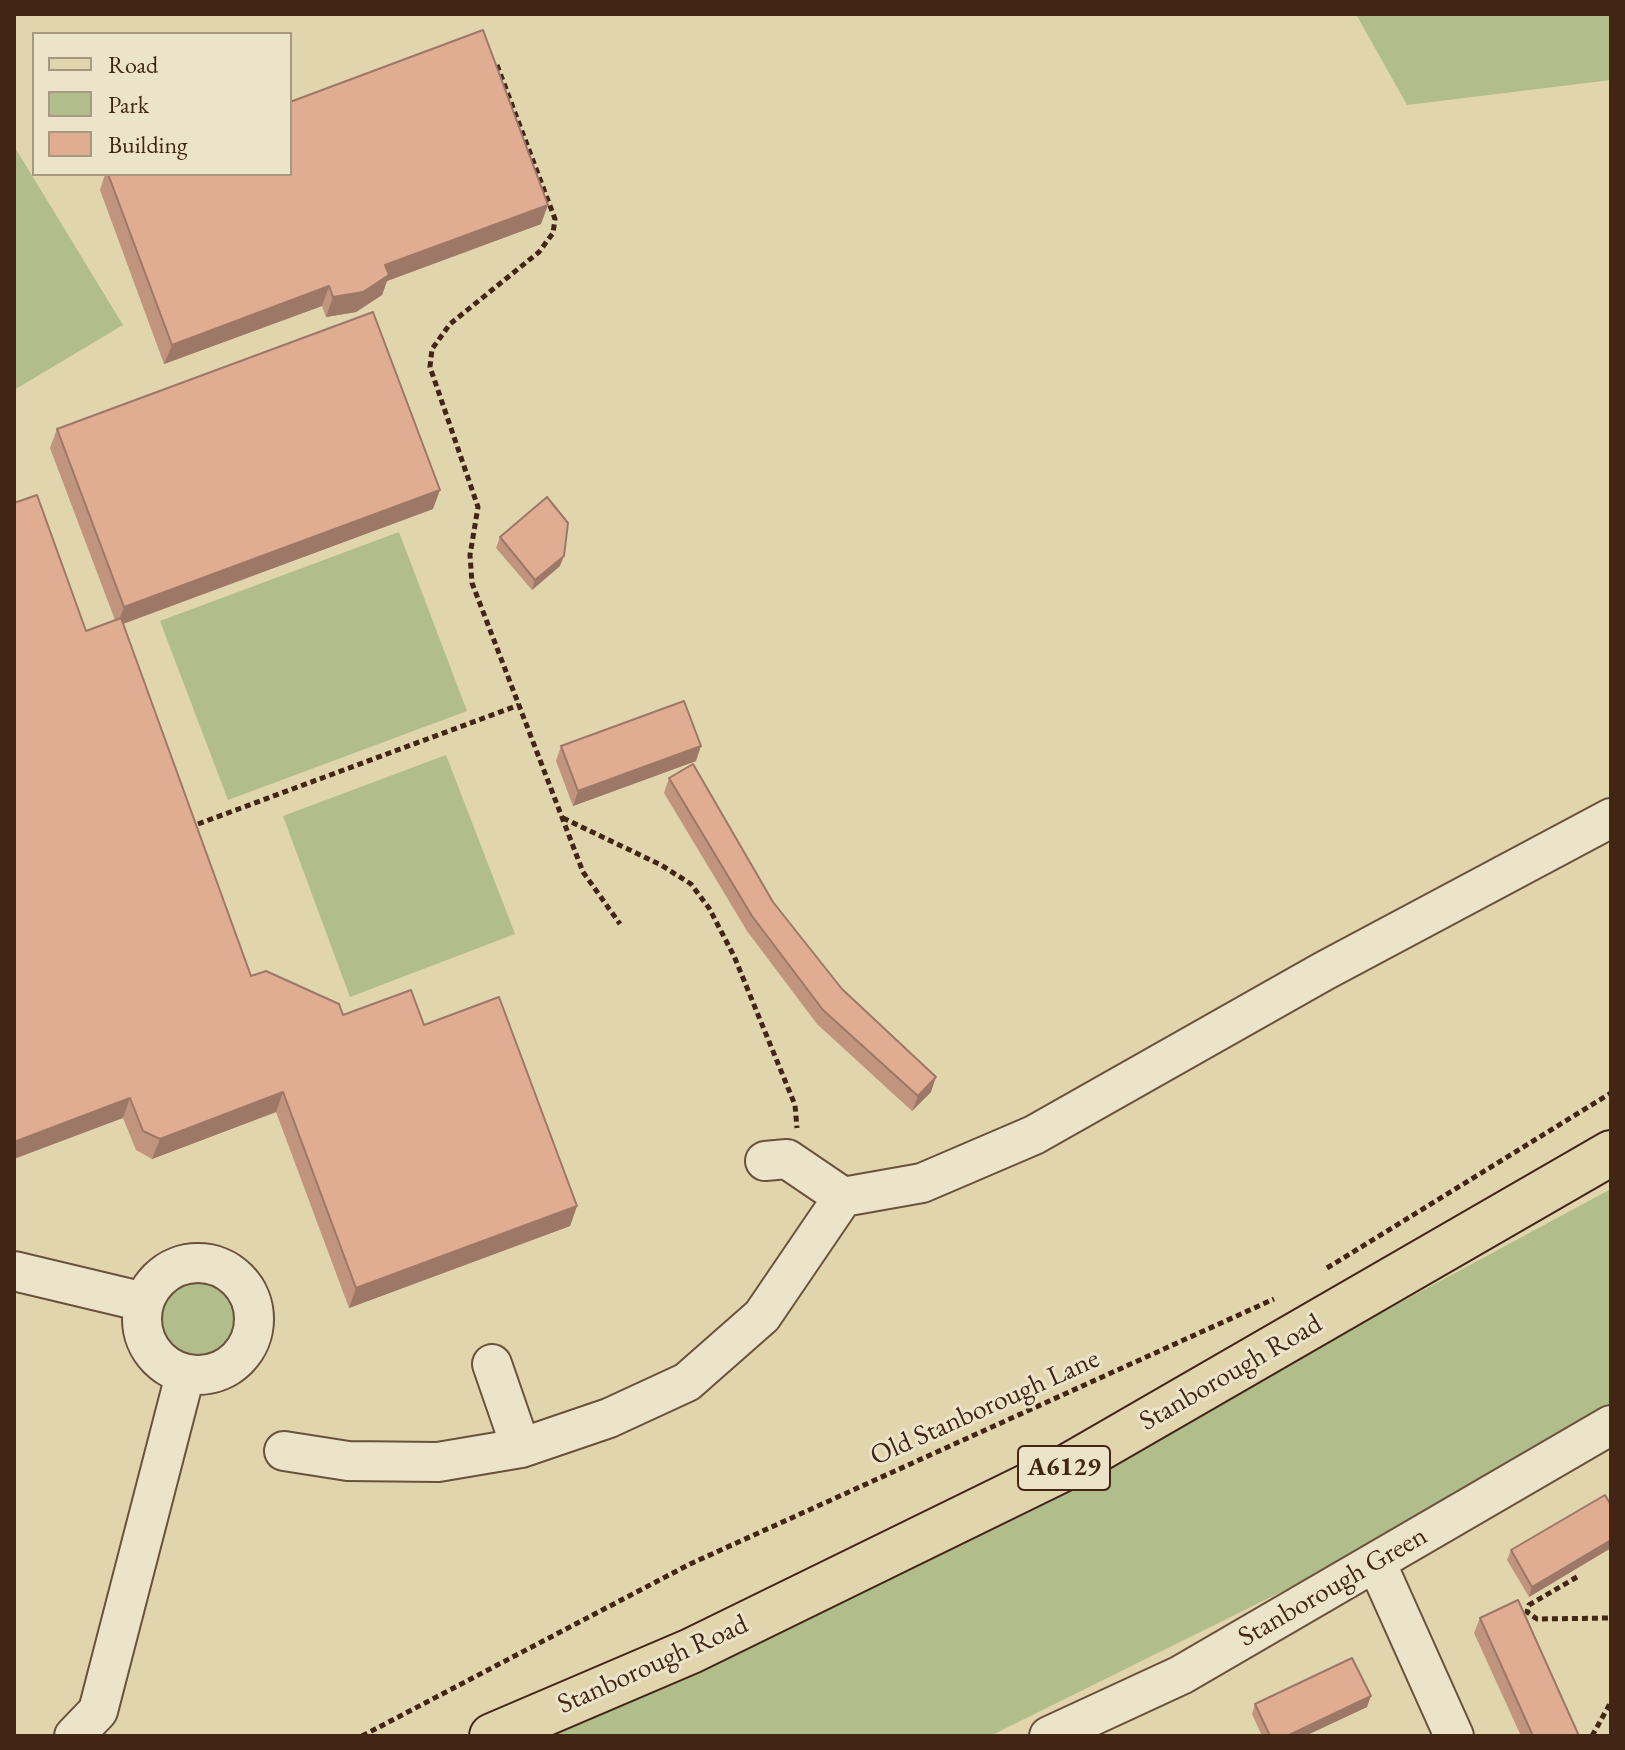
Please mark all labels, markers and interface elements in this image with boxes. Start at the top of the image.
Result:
legend [32,32,292,176]
text: Road [108,49,158,80]
text: Park [108,89,149,120]
text: Building [108,129,188,160]
street label: Stanborough Road [1134,1307,1328,1439]
street label: Old Stanborough Lane [865,1342,1105,1474]
road number: A6129 [1018,1446,1110,1490]
street label: Stanborough Green [1233,1519,1433,1655]
street label: Stanborough Road [553,1608,753,1722]

